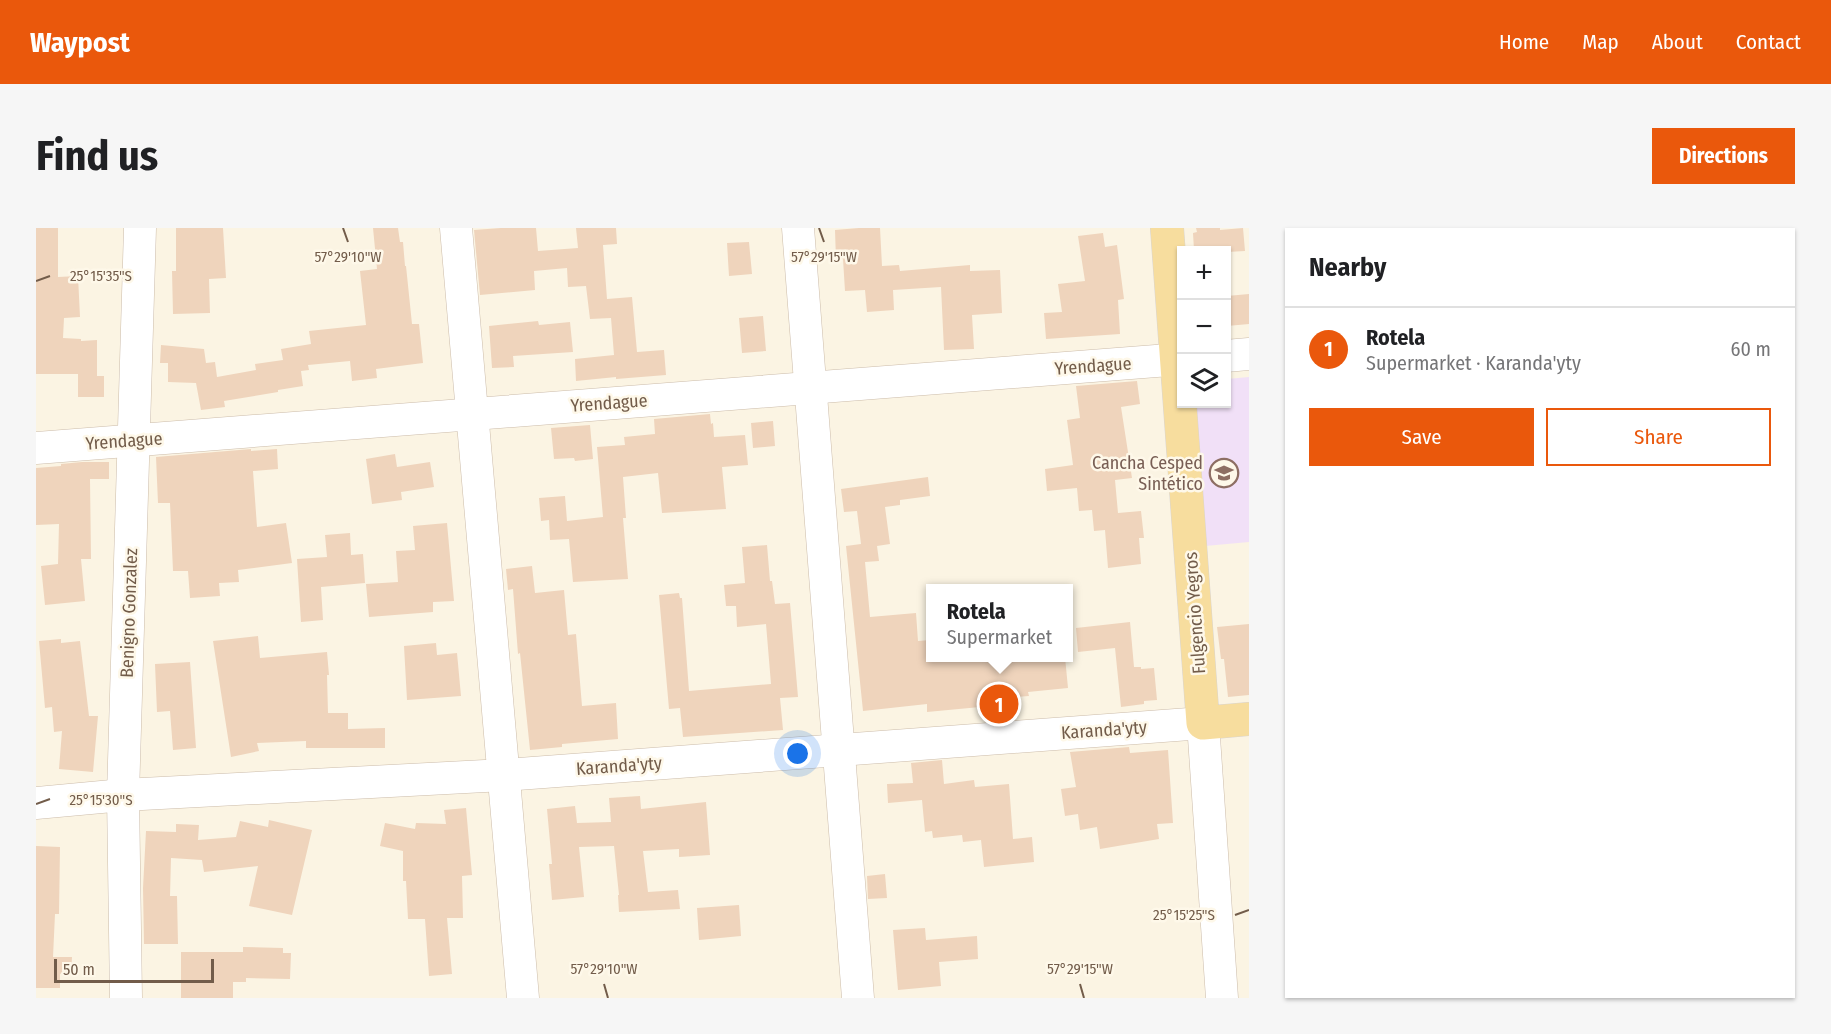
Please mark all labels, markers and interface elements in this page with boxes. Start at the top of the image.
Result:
text: Waypost [30,26,130,59]
text: Home [1499,29,1549,55]
text: Map [1582,29,1619,55]
text: About [1652,29,1703,55]
text: Contact [1736,29,1801,55]
button: Directions [1652,128,1795,184]
text: Find us [36,131,158,181]
map controls [1177,246,1231,408]
button: + [1177,246,1231,300]
text: 57°29'10"W [314,248,382,266]
text: 57°29'15"W [791,248,857,266]
text: Nearby [1309,252,1386,283]
text: 25°15'35"S [70,267,132,285]
button: − [1177,300,1231,354]
text: Rotela [1366,324,1425,351]
text: 1 [1324,337,1333,361]
text: 60 m [1731,337,1771,361]
text: Supermarket · Karanda'yty [1366,351,1581,375]
street label: Yrendague [1054,352,1132,380]
button: layers [1177,354,1231,408]
street label: Yrendague [570,389,648,417]
button: Save [1309,408,1534,466]
button: Share [1546,408,1771,466]
street label: Yrendague [85,427,163,455]
place label: Cancha Cesped Sintético [1092,452,1203,495]
school or university icon: Cancha Cesped Sintético [1208,457,1240,489]
street label: Benigno Gonzalez [116,548,142,678]
street label: Fulgencio Yegros [1180,551,1210,675]
popup [926,584,1073,662]
text: Rotela [947,598,1006,625]
text: Supermarket [947,625,1052,649]
pin: 1 [980,682,1018,726]
street label: Karanda'yty [1060,716,1148,744]
your location [783,739,812,768]
street label: Karanda'yty [575,752,663,780]
text: 25°15'30"S [69,791,133,809]
text: 25°15'25"S [1153,906,1215,924]
scale bar [54,956,214,984]
text: 50 m [63,960,95,979]
text: 57°29'10"W [570,960,638,978]
text: 57°29'15"W [1047,960,1113,978]

